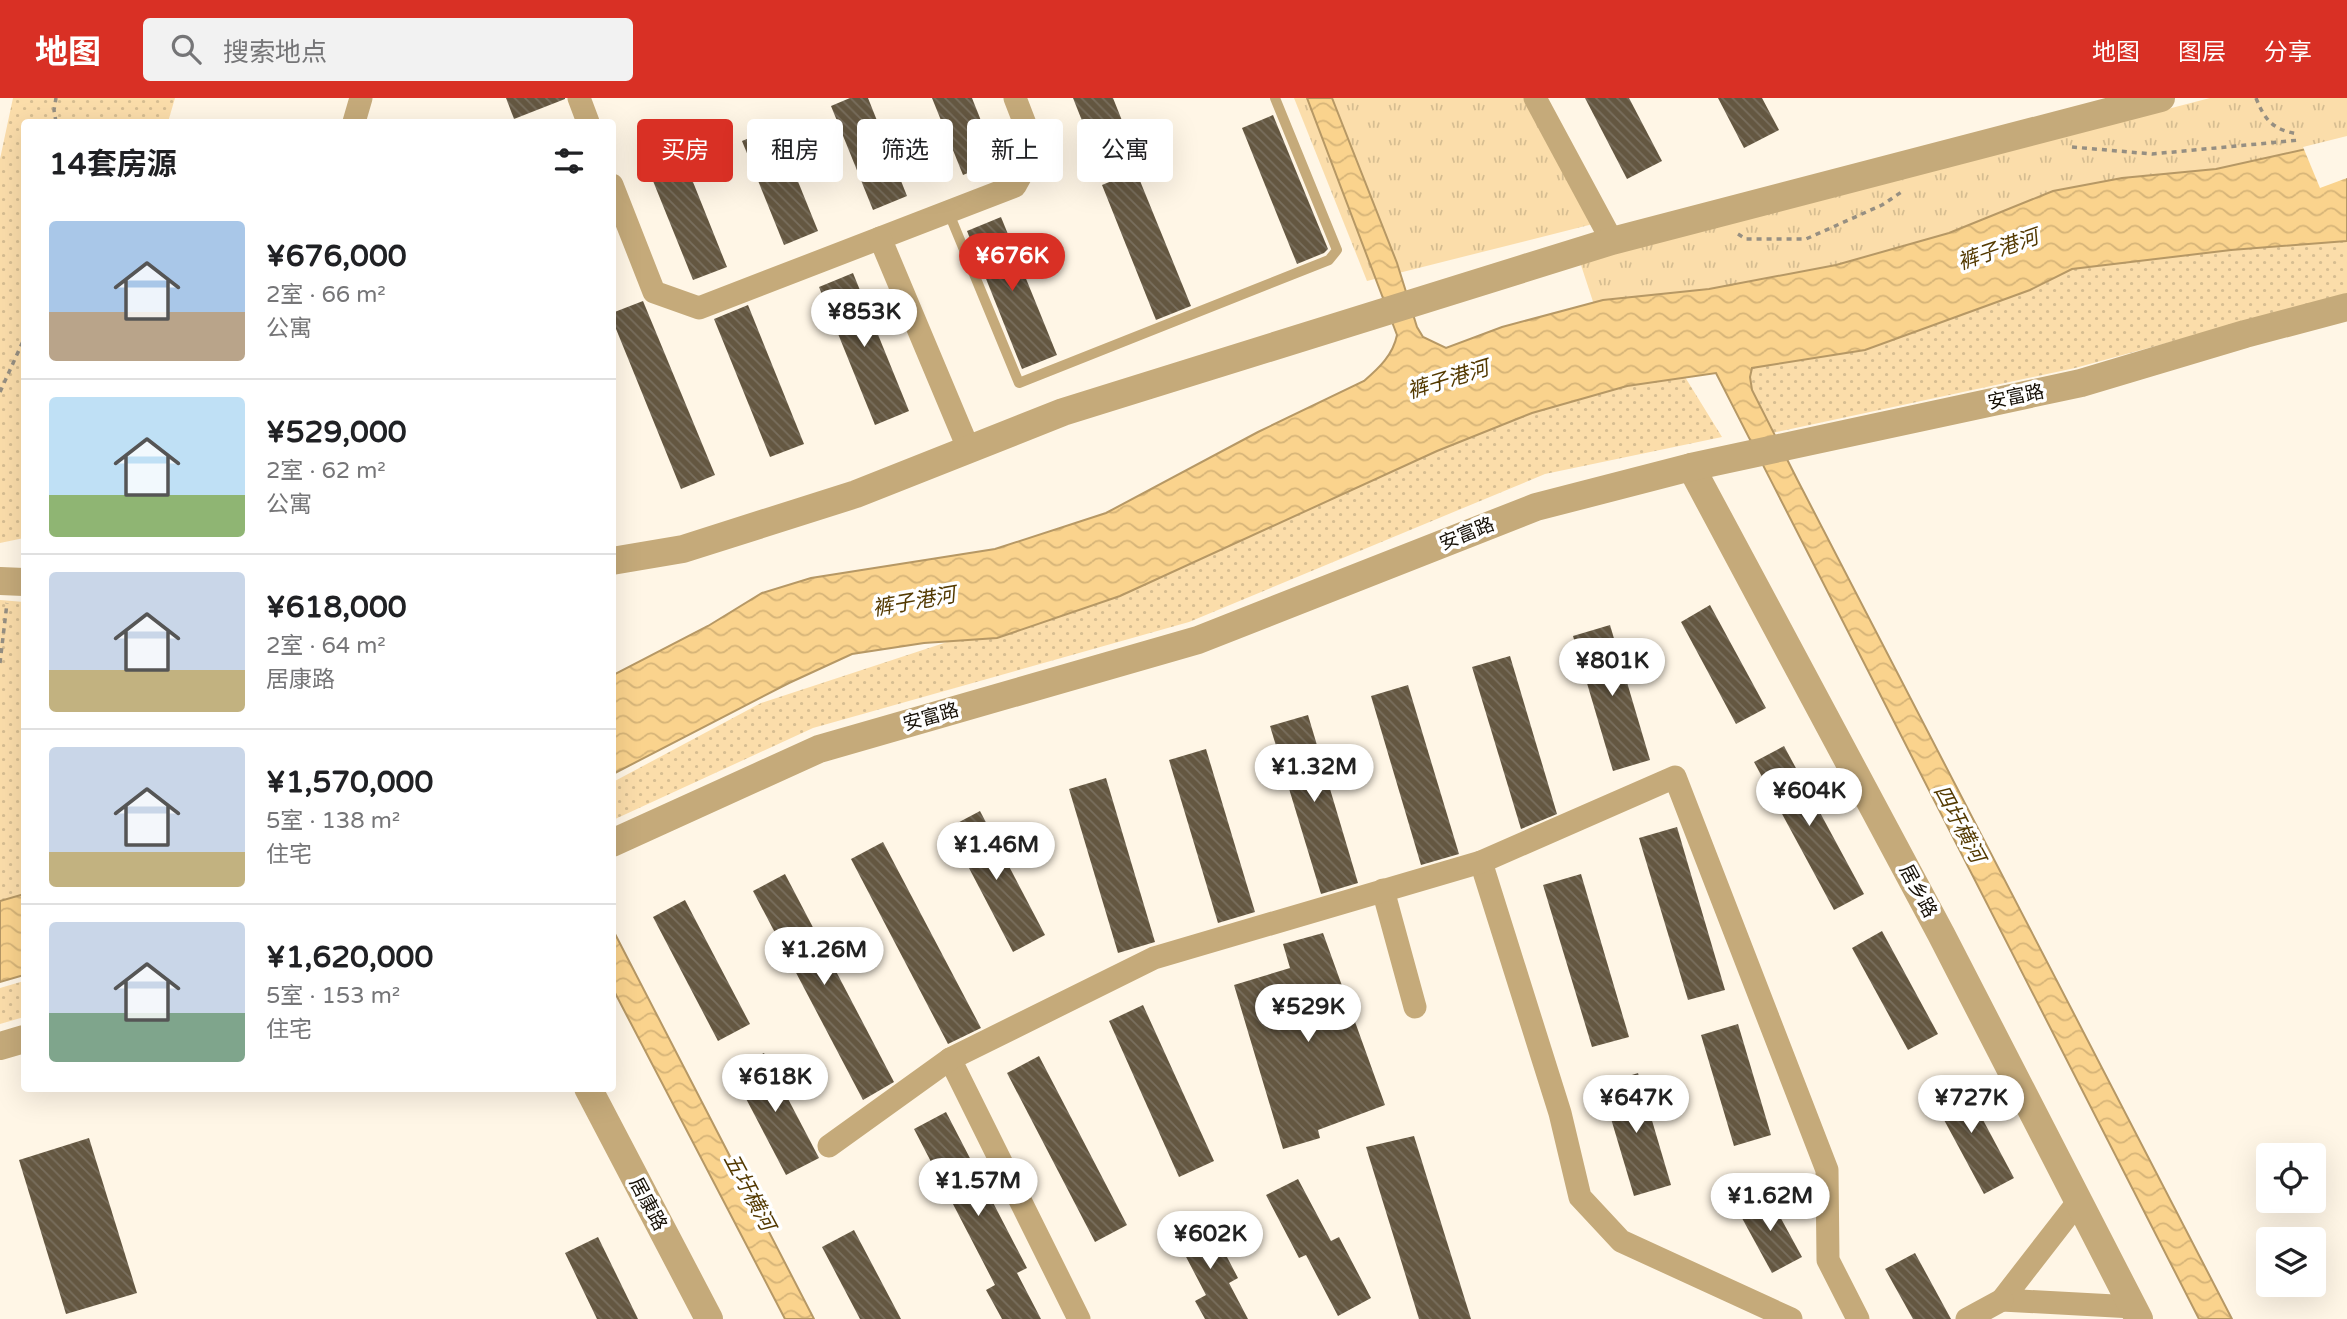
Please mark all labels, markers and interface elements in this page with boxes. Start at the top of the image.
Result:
search box [143,18,633,81]
icon: search [167,30,205,68]
text: 地图 [35,33,101,72]
text: 搜索地点 [223,37,327,68]
text: 地图 [2092,38,2140,67]
text: 图层 [2178,38,2226,67]
text: 分享 [2264,38,2312,67]
chip: 买房 [637,119,733,182]
chip: 租房 [747,119,843,182]
chip: 筛选 [857,119,953,182]
chip: 新上 [967,119,1063,182]
chip: 公寓 [1077,119,1173,182]
icon: filters [550,142,588,180]
text: 14套房源 [49,146,177,183]
water label: 裤子港河 [1954,223,2046,275]
pin: ¥676K [963,234,1061,293]
text: ¥676,000 [266,238,407,275]
text: ¥676K [975,242,1049,270]
icon: home [105,249,189,333]
text: 2室 · 66 m² [266,281,386,309]
pin: ¥853K [815,289,913,349]
text: ¥853K [827,298,901,326]
text: 公寓 [266,315,312,343]
water label: 裤子港河 [1404,355,1496,404]
street label: 安富路 [1986,380,2046,414]
text: ¥529,000 [266,414,407,451]
icon: home [105,425,189,509]
text: 2室 · 62 m² [266,457,386,485]
text: 公寓 [266,491,312,519]
street label: 安富路 [1436,513,1498,555]
water label: 裤子港河 [870,582,961,622]
text: ¥618,000 [266,589,407,626]
icon: home [105,600,189,684]
text: 2室 · 64 m² [266,632,386,660]
pin: ¥801K [1563,638,1661,698]
text: ¥801K [1575,647,1649,675]
text: 居康路 [266,666,335,694]
street label: 安富路 [901,699,961,735]
pin: ¥1.32M [1257,744,1371,804]
text: ¥1.32M [1271,753,1357,781]
text: ¥1,570,000 [266,764,433,801]
pin: ¥604K [1760,768,1858,828]
icon: home [105,775,189,859]
text: ¥604K [1772,777,1846,805]
water label: 四圩横河 [1928,781,1992,870]
text: 5室 · 138 m² [266,807,400,835]
pin: ¥1.46M [939,822,1053,882]
text: ¥1.46M [953,831,1039,859]
text: 住宅 [266,841,312,869]
street label: 居乡路 [1895,861,1941,921]
pin: ¥1.26M [767,928,881,987]
text: ¥1.26M [781,936,867,964]
text: ¥1,620,000 [266,939,433,976]
icon: home [105,950,189,1034]
text: 5室 · 153 m² [266,982,400,1010]
pin: ¥529K [1259,984,1357,1044]
text: ¥529K [1271,993,1345,1021]
text: 住宅 [266,1016,312,1044]
pin: ¥618K [726,1054,824,1114]
text: ¥618K [738,1063,812,1091]
pin: ¥647K [1587,1076,1685,1135]
pin: ¥727K [1922,1076,2020,1135]
text: ¥647K [1599,1084,1673,1112]
text: ¥727K [1934,1084,2008,1112]
map controls [2256,1143,2326,1297]
button: locate [2256,1143,2326,1213]
water label: 五圩横河 [718,1149,782,1238]
pin: ¥1.57M [921,1158,1035,1218]
text: ¥1.57M [935,1167,1021,1195]
street label: 居康路 [625,1174,671,1234]
pin: ¥1.62M [1713,1174,1827,1233]
text: ¥1.62M [1727,1182,1813,1210]
pin: ¥602K [1161,1212,1259,1271]
text: ¥602K [1173,1220,1247,1248]
button: layers [2256,1227,2326,1297]

